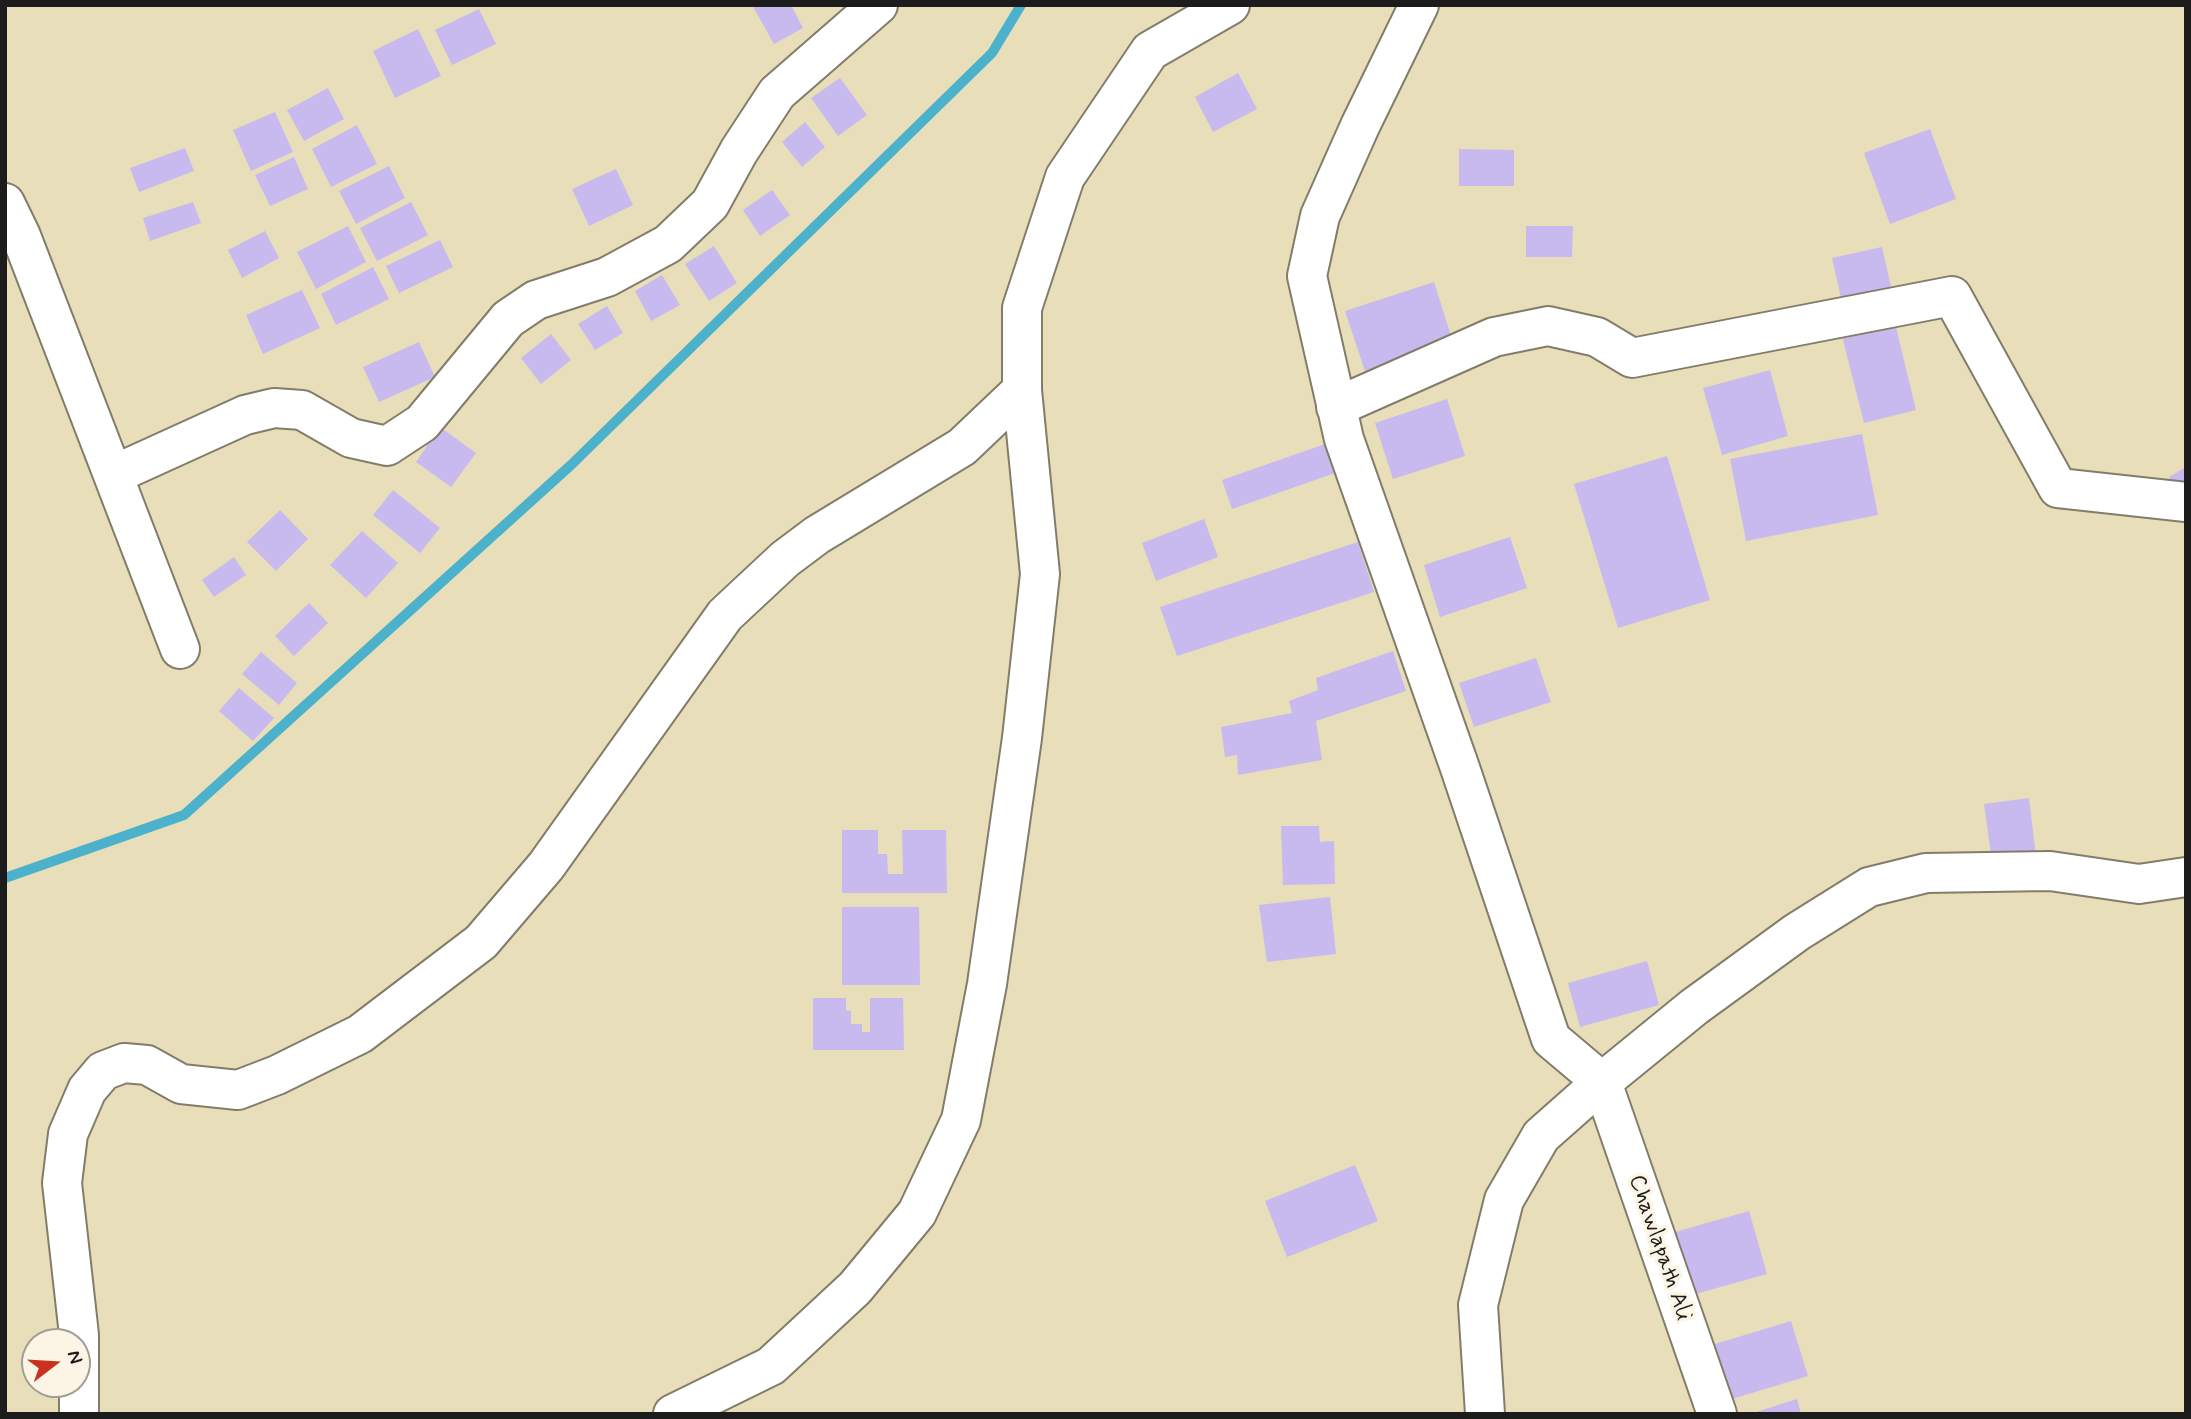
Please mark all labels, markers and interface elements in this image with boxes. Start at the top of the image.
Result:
street label: Chawlapath Ali [1621,1171,1697,1325]
north arrow [21,1328,91,1398]
text: N [61,1348,88,1367]

